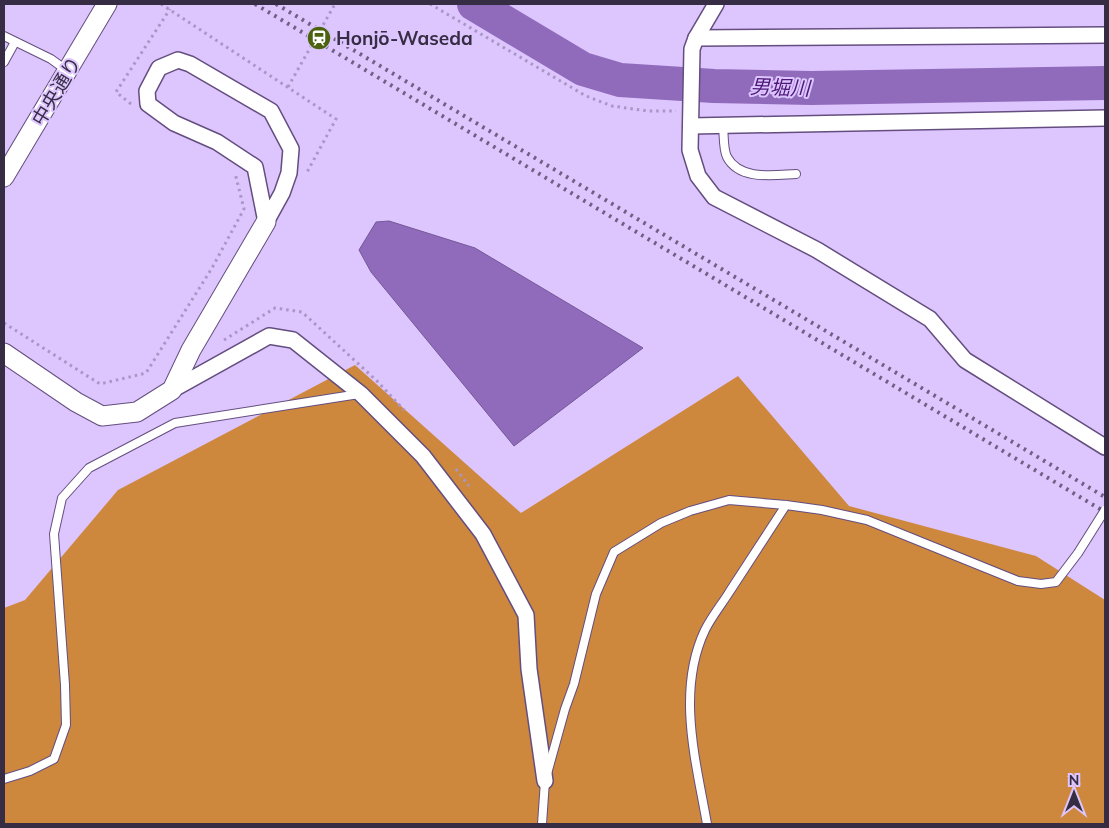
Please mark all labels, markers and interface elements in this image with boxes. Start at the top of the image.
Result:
station icon: Honjō-Waseda [306,25,332,51]
place label: Honjō-Waseda [336,26,473,50]
street label: 中央通り [26,52,86,130]
water label: 男堀川 [750,73,812,101]
north arrow [1049,768,1099,818]
text: N [1069,771,1079,789]

